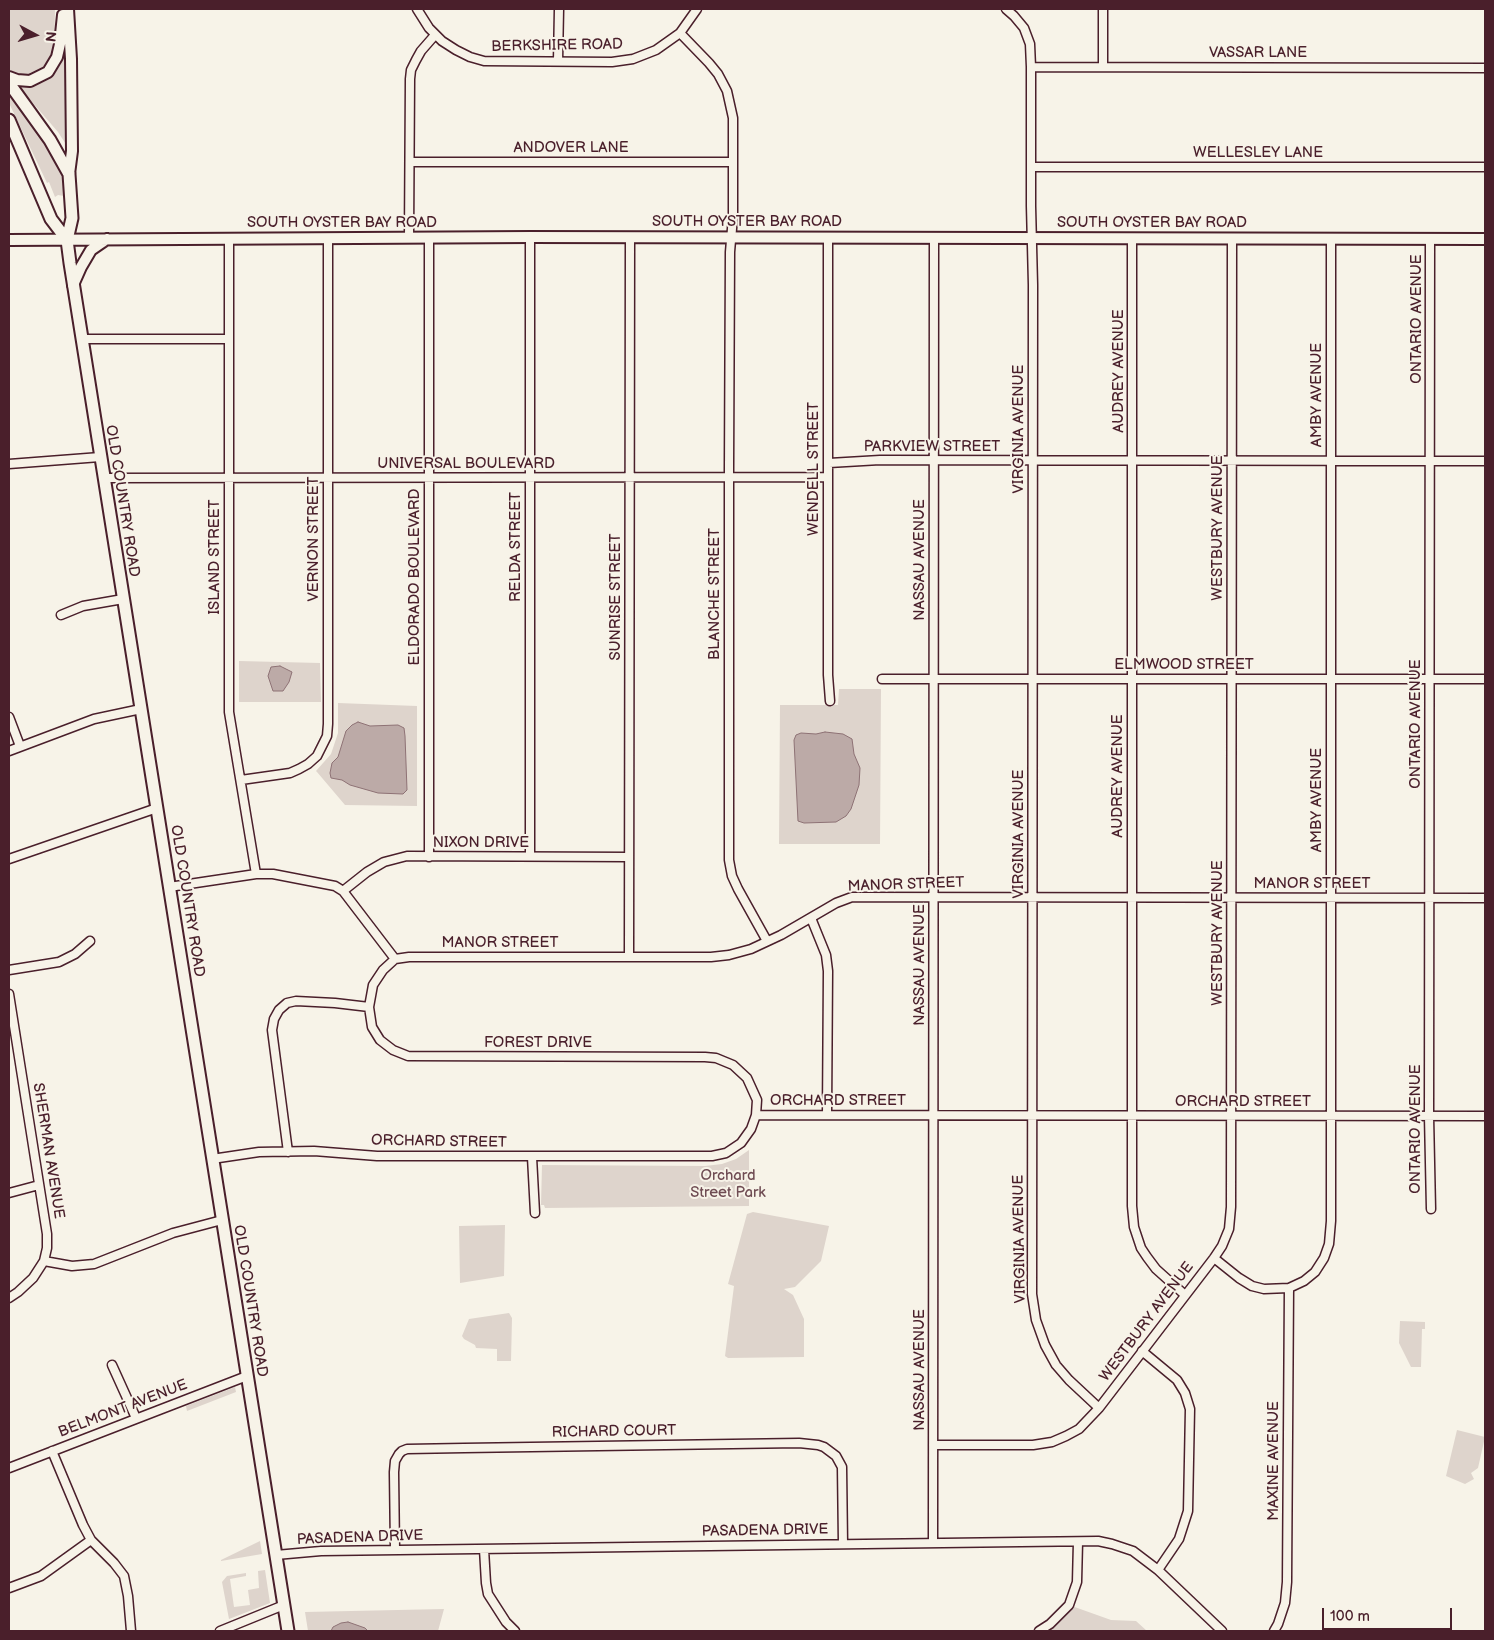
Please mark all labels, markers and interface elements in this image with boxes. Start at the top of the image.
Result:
north arrow [10,10,60,60]
text: N [41,30,59,43]
street label: BERKSHIRE ROAD [491,36,623,56]
street label: VASSAR LANE [1209,44,1307,62]
street label: ANDOVER LANE [513,139,629,157]
street label: WELLESLEY LANE [1193,144,1323,162]
street label: SOUTH OYSTER BAY ROAD [652,213,842,231]
street label: SOUTH OYSTER BAY ROAD [247,214,437,232]
street label: SOUTH OYSTER BAY ROAD [1057,214,1247,232]
street label: ONTARIO AVENUE [1408,254,1426,384]
street label: AUDREY AVENUE [1110,309,1128,433]
street label: AMBY AVENUE [1308,343,1326,447]
street label: VIRGINIA AVENUE [1010,365,1028,493]
street label: WENDELL STREET [805,402,823,536]
street label: OLD COUNTRY ROAD [101,424,143,578]
street label: PARKVIEW STREET [864,438,1000,456]
street label: UNIVERSAL BOULEVARD [377,455,555,473]
street label: WESTBURY AVENUE [1209,455,1227,601]
street label: VERNON STREET [305,476,323,602]
street label: ELDORADO BOULEVARD [406,489,424,665]
street label: RELDA STREET [507,492,525,602]
street label: ISLAND STREET [206,499,224,615]
street label: NASSAU AVENUE [911,499,929,621]
street label: BLANCHE STREET [706,528,724,660]
street label: SUNRISE STREET [607,534,625,660]
street label: ELMWOOD STREET [1114,656,1254,674]
street label: ONTARIO AVENUE [1407,659,1425,789]
street label: AUDREY AVENUE [1109,714,1127,838]
street label: AMBY AVENUE [1308,748,1326,852]
street label: VIRGINIA AVENUE [1010,770,1028,898]
street label: OLD COUNTRY ROAD [166,824,208,978]
street label: NIXON DRIVE [433,834,529,852]
street label: WESTBURY AVENUE [1209,860,1227,1006]
street label: MANOR STREET [847,874,965,896]
street label: MANOR STREET [1254,875,1370,893]
street label: NASSAU AVENUE [911,904,929,1026]
street label: MANOR STREET [442,934,558,952]
street label: FOREST DRIVE [484,1034,592,1052]
street label: ONTARIO AVENUE [1407,1064,1425,1194]
street label: SHERMAN AVENUE [28,1082,68,1220]
street label: ORCHARD STREET [770,1092,906,1110]
street label: ORCHARD STREET [1175,1093,1311,1111]
street label: ORCHARD STREET [371,1132,507,1152]
park label: Orchard Street Park [690,1167,766,1202]
street label: VIRGINIA AVENUE [1010,1174,1030,1304]
street label: OLD COUNTRY ROAD [229,1224,271,1378]
street label: WESTBURY AVENUE [1096,1259,1198,1385]
street label: NASSAU AVENUE [911,1309,929,1431]
street label: BELMONT AVENUE [56,1376,190,1442]
street label: MAXINE AVENUE [1265,1401,1283,1521]
street label: RICHARD COURT [552,1422,676,1442]
street label: PASADENA DRIVE [702,1521,828,1541]
street label: PASADENA DRIVE [296,1527,424,1549]
scale bar [1324,1598,1454,1630]
text: 100 m [1330,1607,1370,1626]

